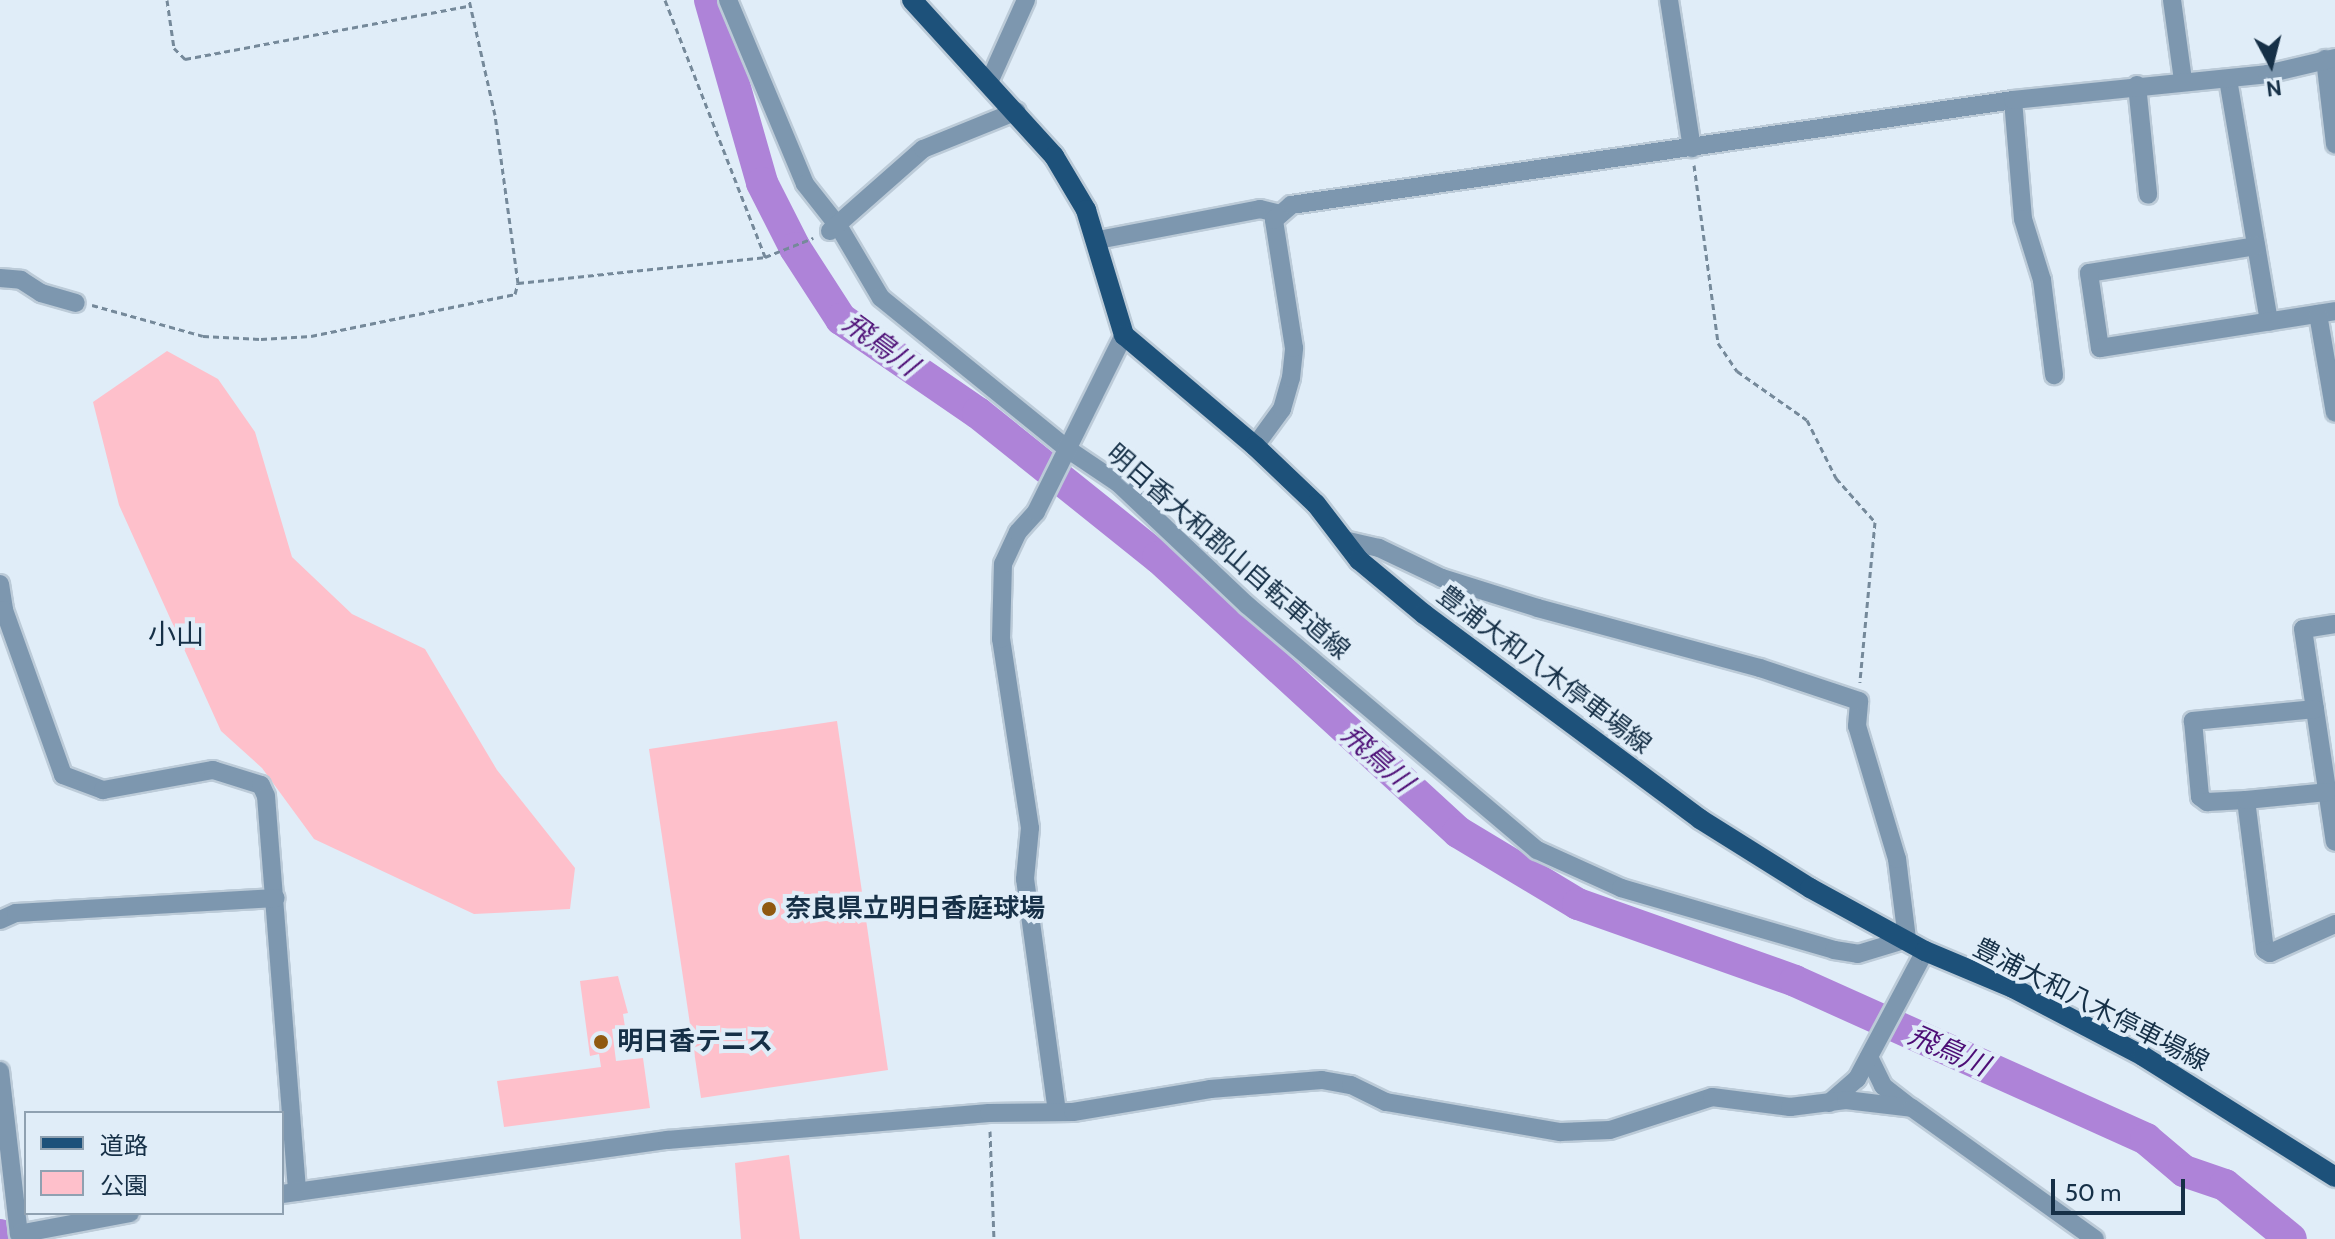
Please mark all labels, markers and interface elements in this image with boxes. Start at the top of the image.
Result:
north arrow [2231,24,2311,104]
text: N [2265,74,2283,103]
water label: 飛鳥川 [837,306,925,382]
street label: 明日香大和郡山自転車道線 [1100,438,1356,666]
street label: 豊浦大和八木停車場線 [1431,579,1657,761]
district label: 小山 [148,617,204,651]
water label: 飛鳥川 [1336,717,1420,799]
place label: 奈良県立明日香庭球場 [785,893,1045,925]
marker: 奈良県立明日香庭球場 [760,900,778,918]
street label: 豊浦大和八木停車場線 [1968,932,2214,1078]
water label: 飛鳥川 [1904,1018,1994,1082]
place label: 明日香テニス [617,1026,773,1058]
marker: 明日香テニス [592,1033,610,1051]
legend [24,1111,284,1215]
text: 道路 [100,1131,148,1160]
scale bar [2055,1163,2189,1213]
text: 公園 [100,1171,148,1200]
text: 50 m [2065,1178,2121,1207]

